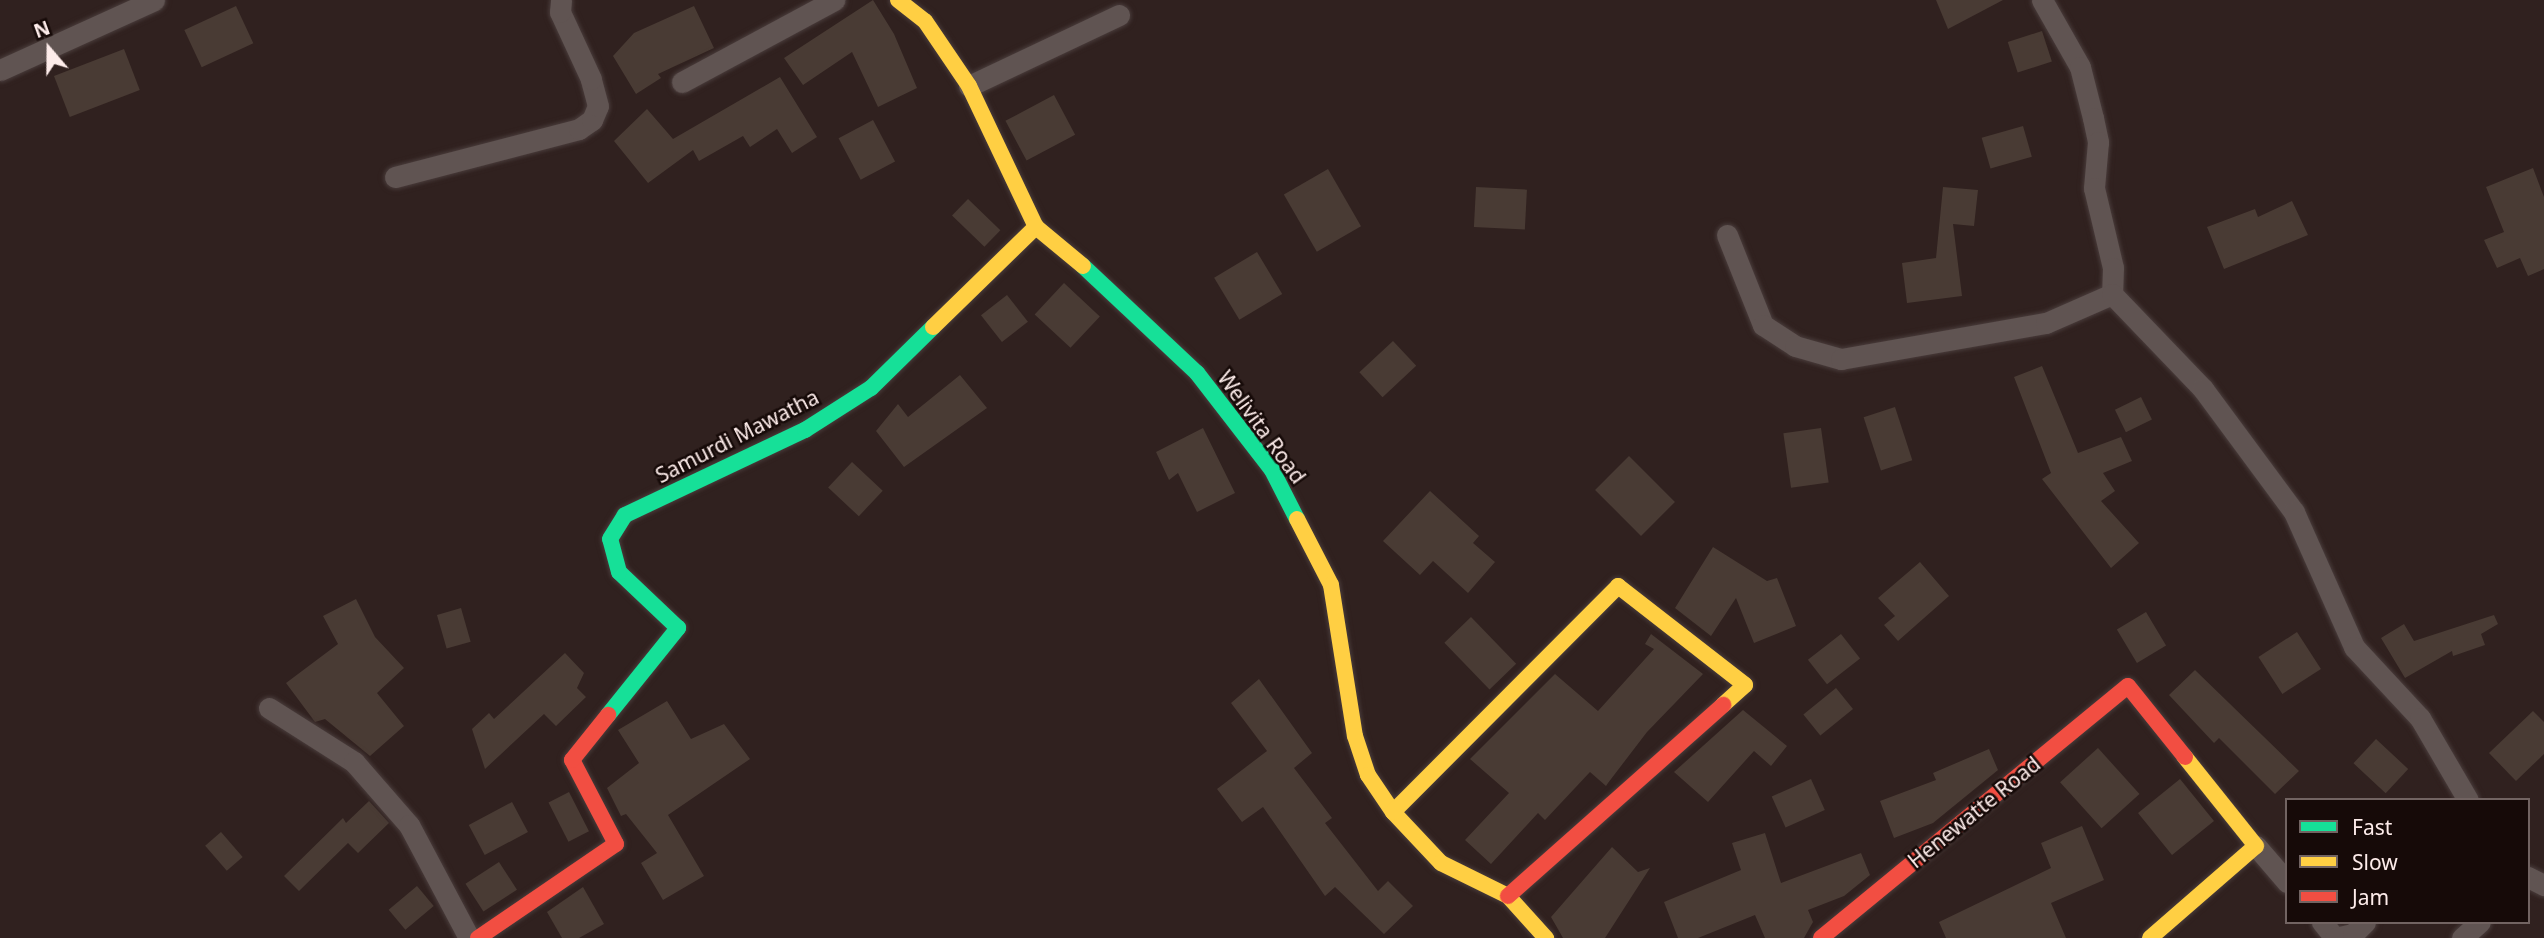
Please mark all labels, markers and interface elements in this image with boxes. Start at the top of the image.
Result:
north arrow [14,14,84,84]
text: N [30,14,54,44]
street label: Welivita Road [1213,366,1311,488]
street label: Samurdi Mawatha [651,384,823,488]
street label: Henewatte Road [1903,751,2045,873]
legend [2285,798,2530,924]
text: Fast [2352,813,2392,841]
text: Slow [2352,848,2398,876]
text: Jam [2352,883,2389,911]

